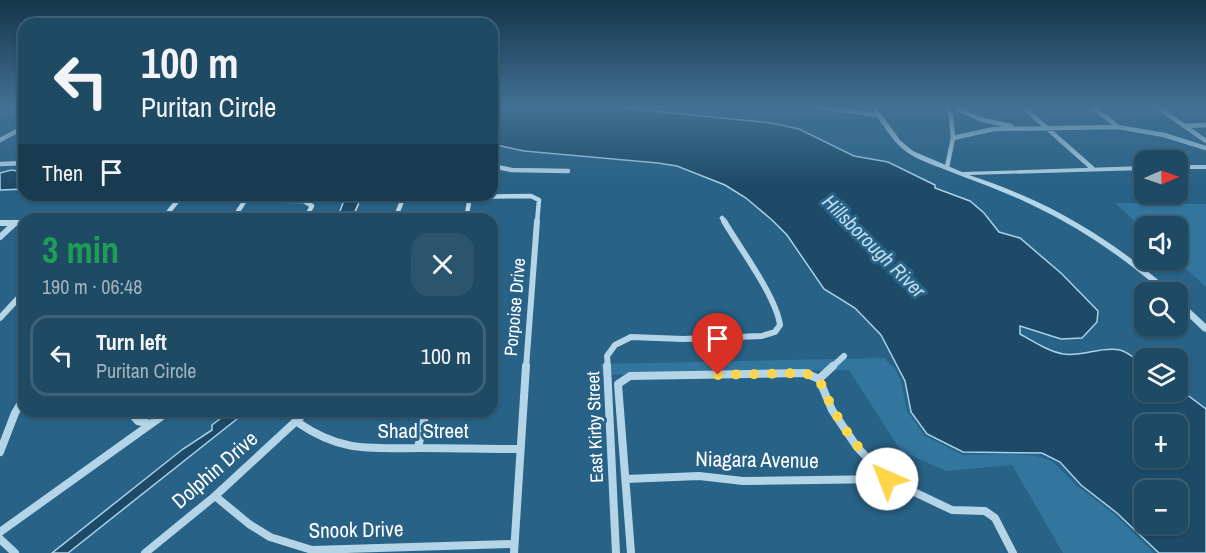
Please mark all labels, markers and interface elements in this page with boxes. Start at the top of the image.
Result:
text: 100 m [141,35,239,91]
icon: left [42,42,120,120]
text: Puritan Circle [141,89,276,125]
north arrow [1134,150,1188,204]
map controls [1134,150,1188,534]
icon: arrive [95,156,128,189]
text: Then [42,158,83,188]
water label: Hillsborough River [817,188,932,304]
button: sound [1134,216,1188,270]
text: 3 min [42,226,119,274]
button: close [411,233,474,296]
street label: Porpoise Drive [498,257,531,357]
text: 190 m · 06:48 [42,273,142,300]
button: search [1134,282,1188,336]
pin [692,313,743,375]
icon: arrive [701,322,734,355]
text: Turn left [96,327,167,357]
icon: left [45,339,78,372]
text: 100 m [421,341,471,371]
button: layers [1134,348,1188,402]
text: Puritan Circle [96,357,196,384]
street label: East Kirby Street [580,371,609,483]
button: + [1134,414,1188,468]
street label: Shad Street [378,416,469,445]
street label: Dolphin Drive [165,424,264,515]
street label: Niagara Avenue [695,444,819,475]
position arrow [855,447,919,511]
button: − [1134,480,1188,534]
street label: Snook Drive [308,514,404,545]

